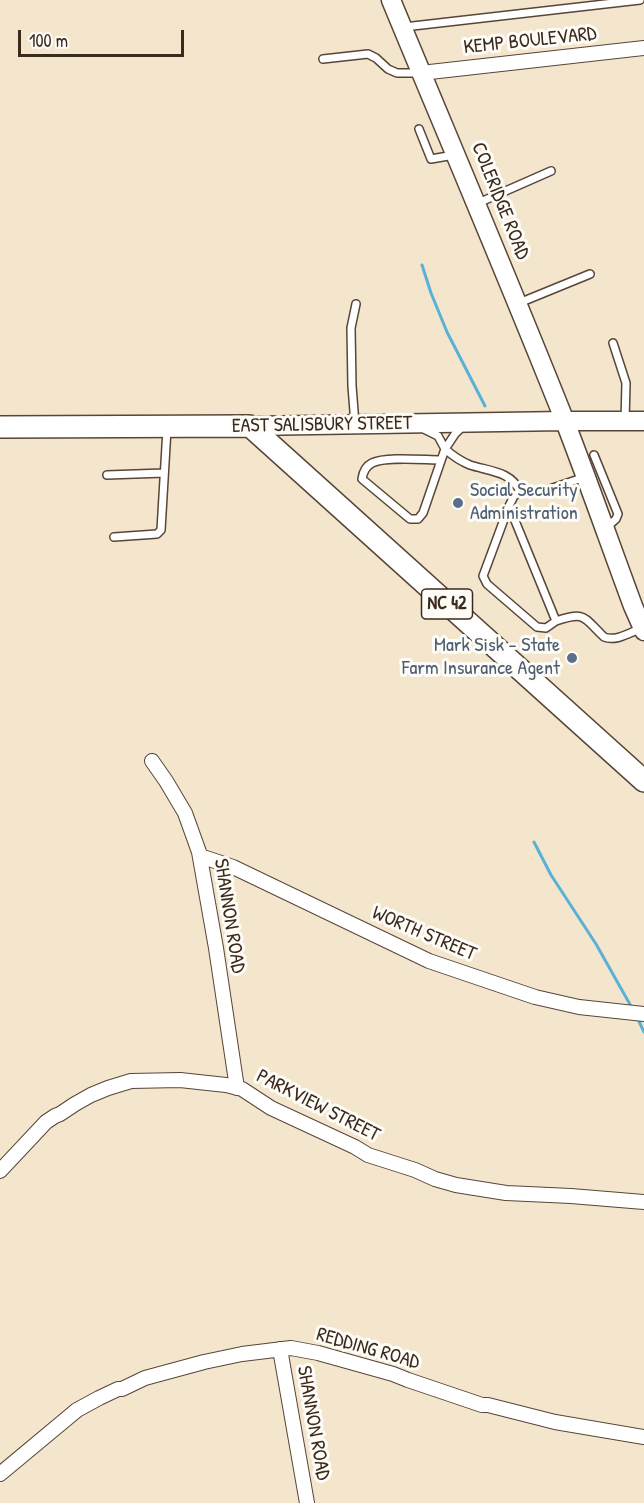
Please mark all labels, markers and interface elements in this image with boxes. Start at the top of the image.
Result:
scale bar [21,18,188,56]
street label: KEMP BOULEVARD [462,22,598,60]
text: 100 m [29,28,68,53]
street label: COLERIDGE ROAD [466,139,534,263]
street label: EAST SALISBURY STREET [232,411,412,439]
place label: Social Security Administration [470,479,578,526]
marker: Social Security Administration [451,496,465,510]
road number: NC 42 [422,589,472,619]
place label: Mark Sisk - State Farm Insurance Agent [402,634,560,681]
marker: Mark Sisk - State Farm Insurance Agent [565,651,579,665]
street label: SHANNON ROAD [208,857,250,975]
street label: WORTH STREET [368,901,480,967]
street label: PARKVIEW STREET [252,1065,384,1147]
street label: REDDING ROAD [314,1323,422,1375]
street label: SHANNON ROAD [291,1364,335,1482]

